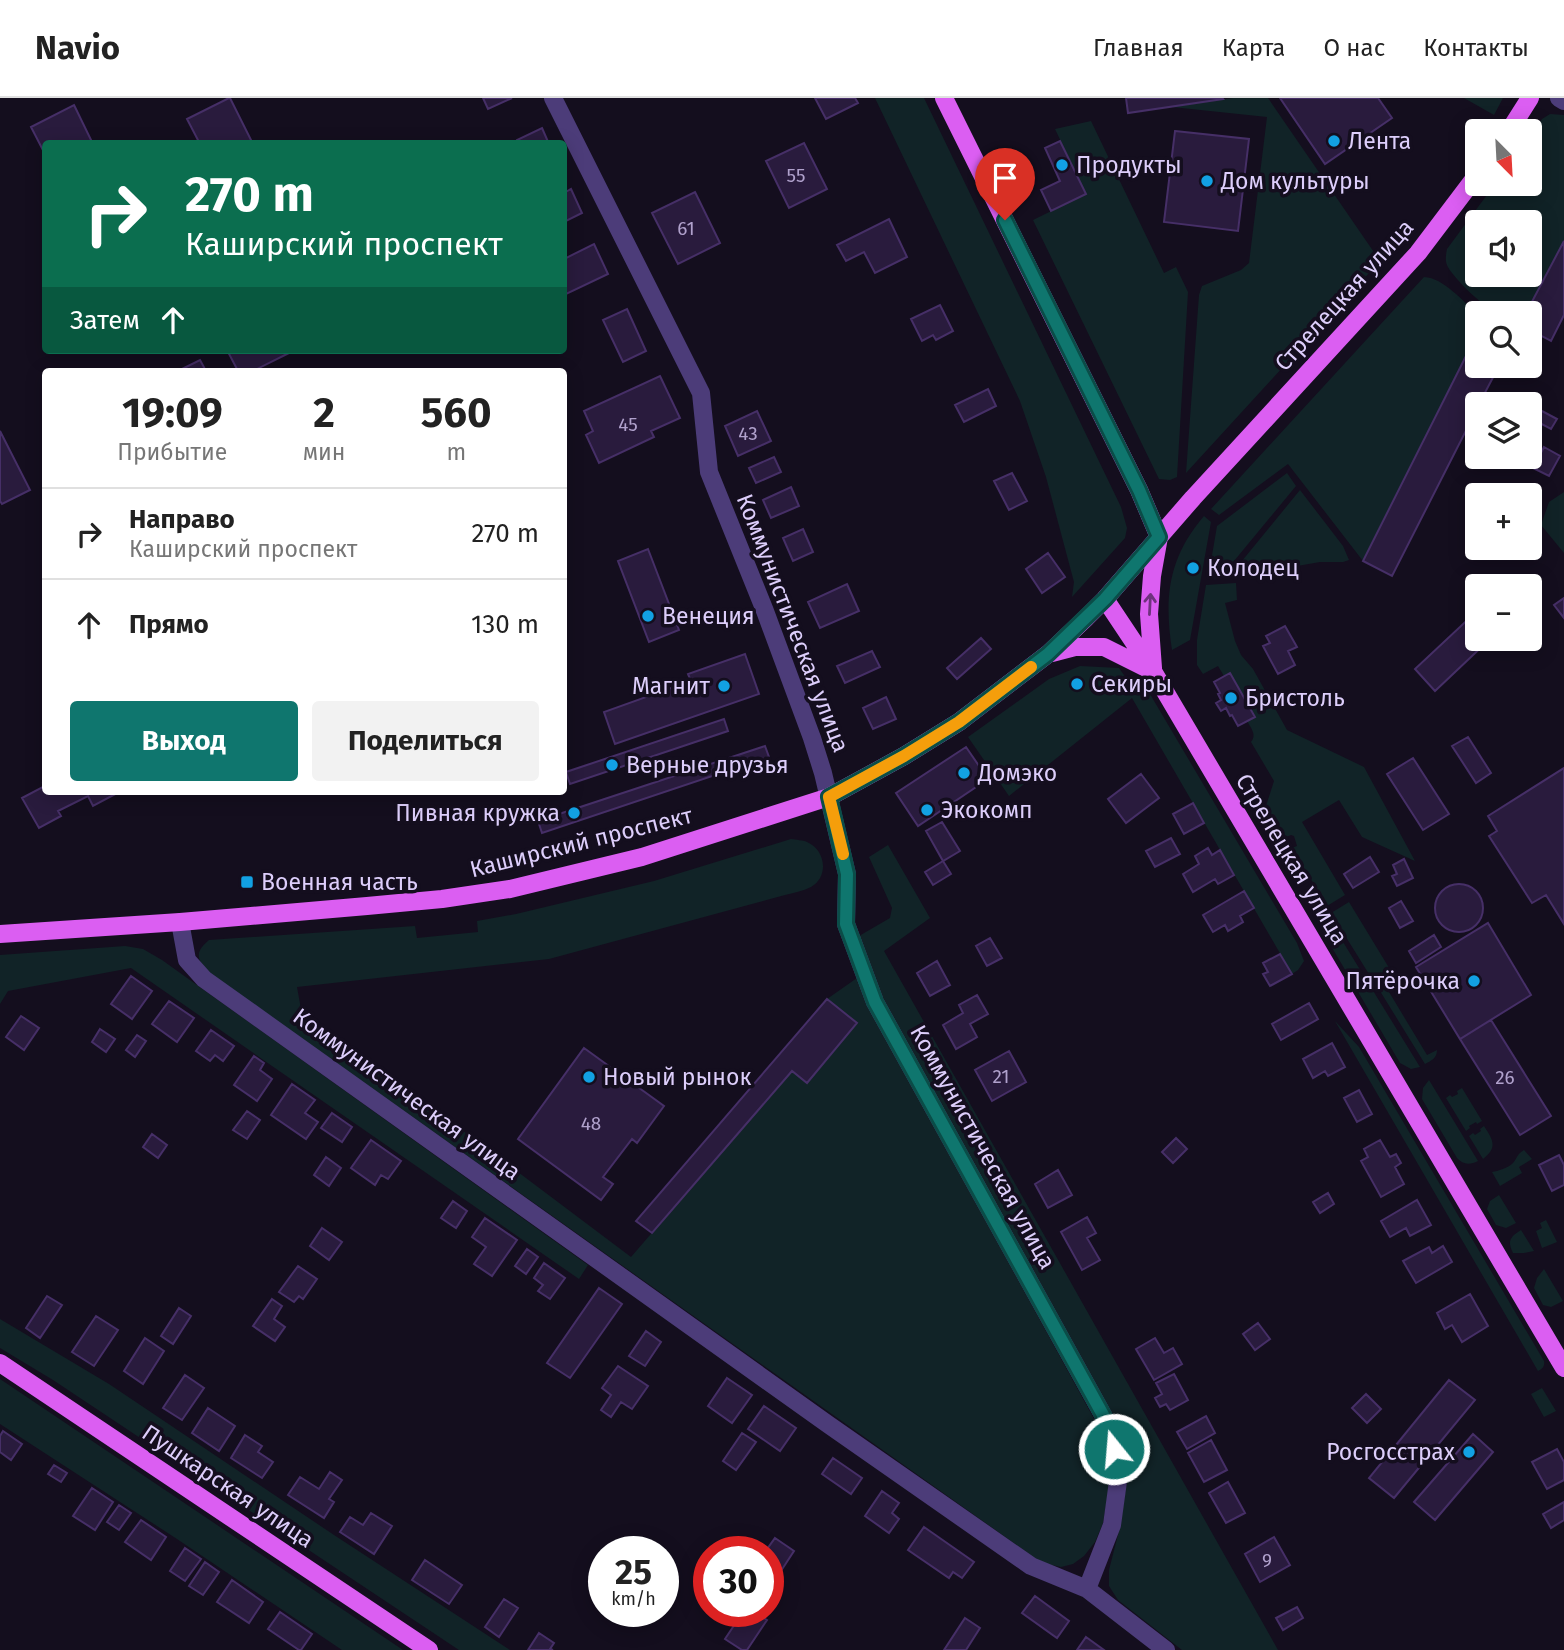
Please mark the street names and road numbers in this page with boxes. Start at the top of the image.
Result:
street label: Стрелецкая улица [1269,213,1419,377]
street label: Коммунистическая улица [731,490,855,756]
street label: Стрелецкая улица [1230,769,1354,949]
street label: Каширский проспект [467,801,696,883]
street label: Коммунистическая улица [288,1002,526,1186]
street label: Коммунистическая улица [904,1020,1062,1274]
street label: Пушкарская улица [137,1418,319,1554]

